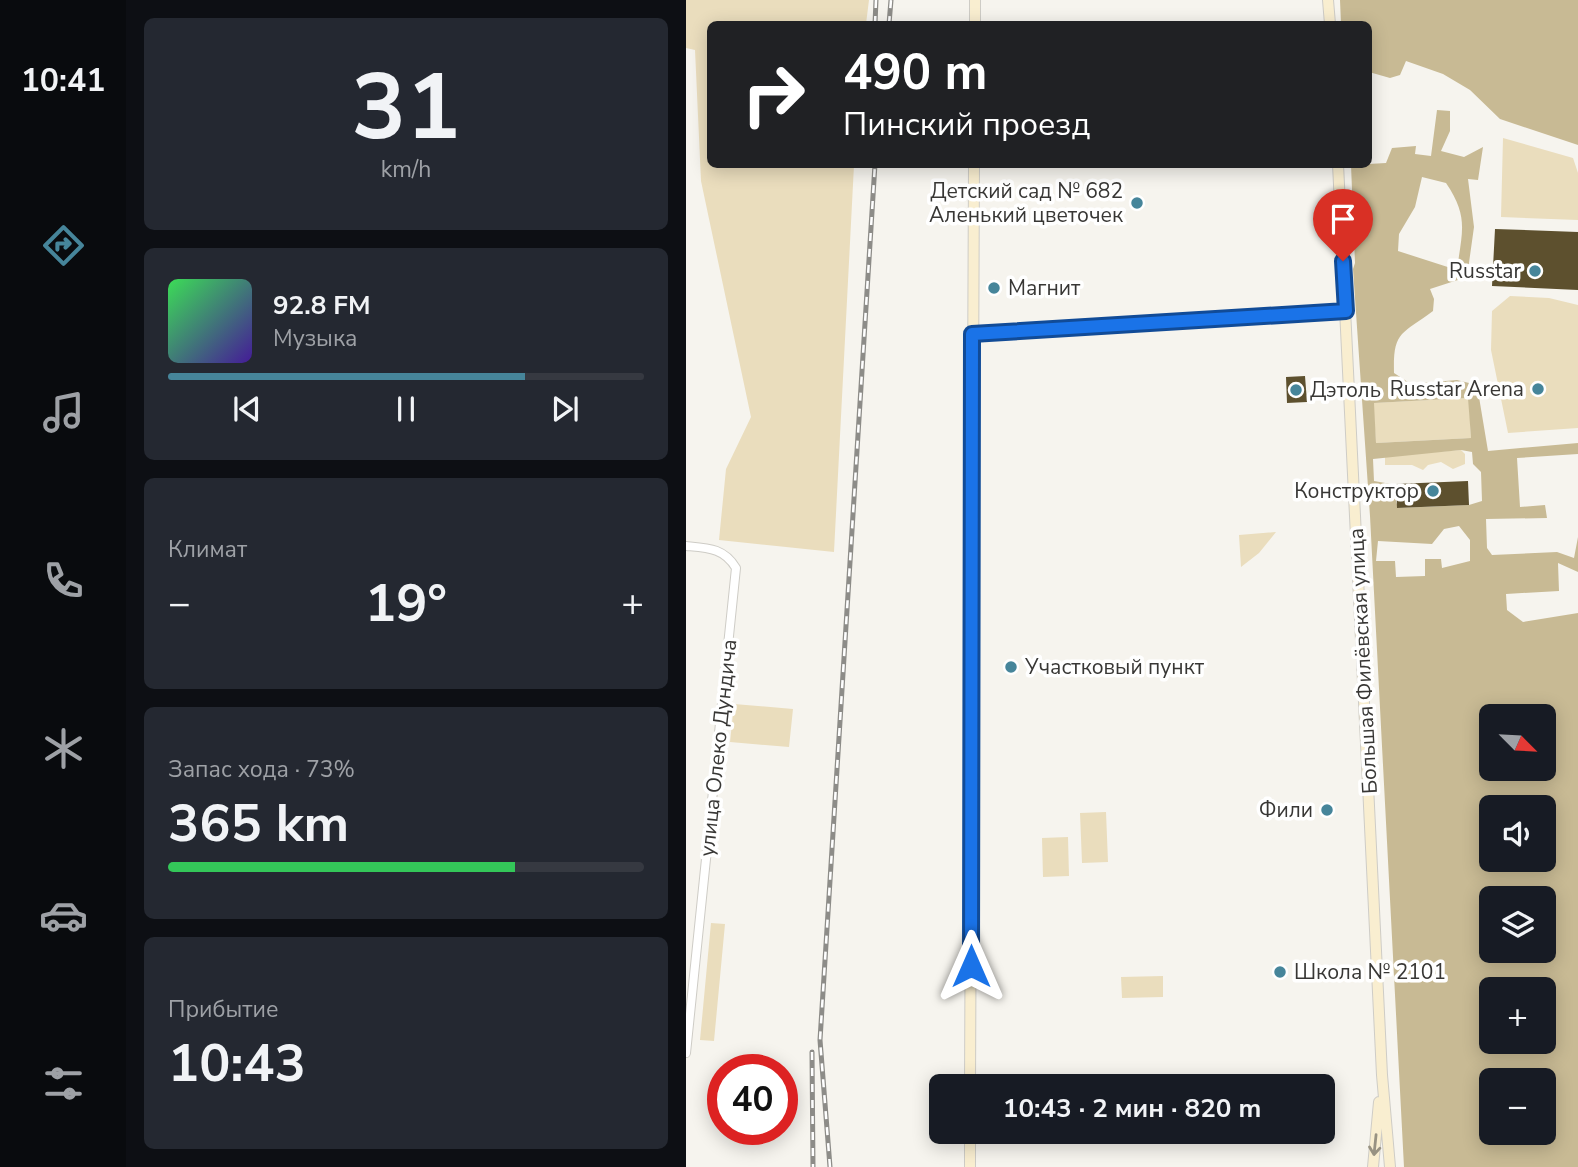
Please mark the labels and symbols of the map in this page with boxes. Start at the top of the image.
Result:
place label: Детский сад № 682 Аленький цветочек [929,177,1124,229]
pin [1313,189,1373,261]
marker: Детский сад № 682 Аленький цветочек [1129,195,1145,211]
place label: Russtar [1449,257,1521,285]
marker: Russtar [1527,263,1543,279]
place label: Магнит [1008,274,1081,302]
marker: Магнит [986,280,1002,296]
place label: Russtar Arena [1390,375,1524,403]
place label: Дэтоль [1310,376,1381,404]
marker: Russtar Arena [1530,381,1546,397]
marker: Дэтоль [1288,382,1304,398]
place label: Конструктор [1294,477,1419,505]
marker: Конструктор [1425,483,1441,499]
street label: Большая Филёвская улица [1342,527,1384,795]
street label: улица Олеко Дундича [693,638,743,858]
place label: Участковый пункт [1024,653,1205,681]
marker: Участковый пункт [1003,659,1019,675]
north arrow [1479,704,1556,780]
place label: Фили [1259,796,1313,824]
marker: Фили [1319,802,1335,818]
position arrow [934,929,1008,1003]
place label: Школа № 2101 [1294,958,1446,986]
marker: Школа № 2101 [1272,964,1288,980]
speed limit sign: 40 [707,1054,798,1145]
one-way arrow [1368,1133,1381,1156]

